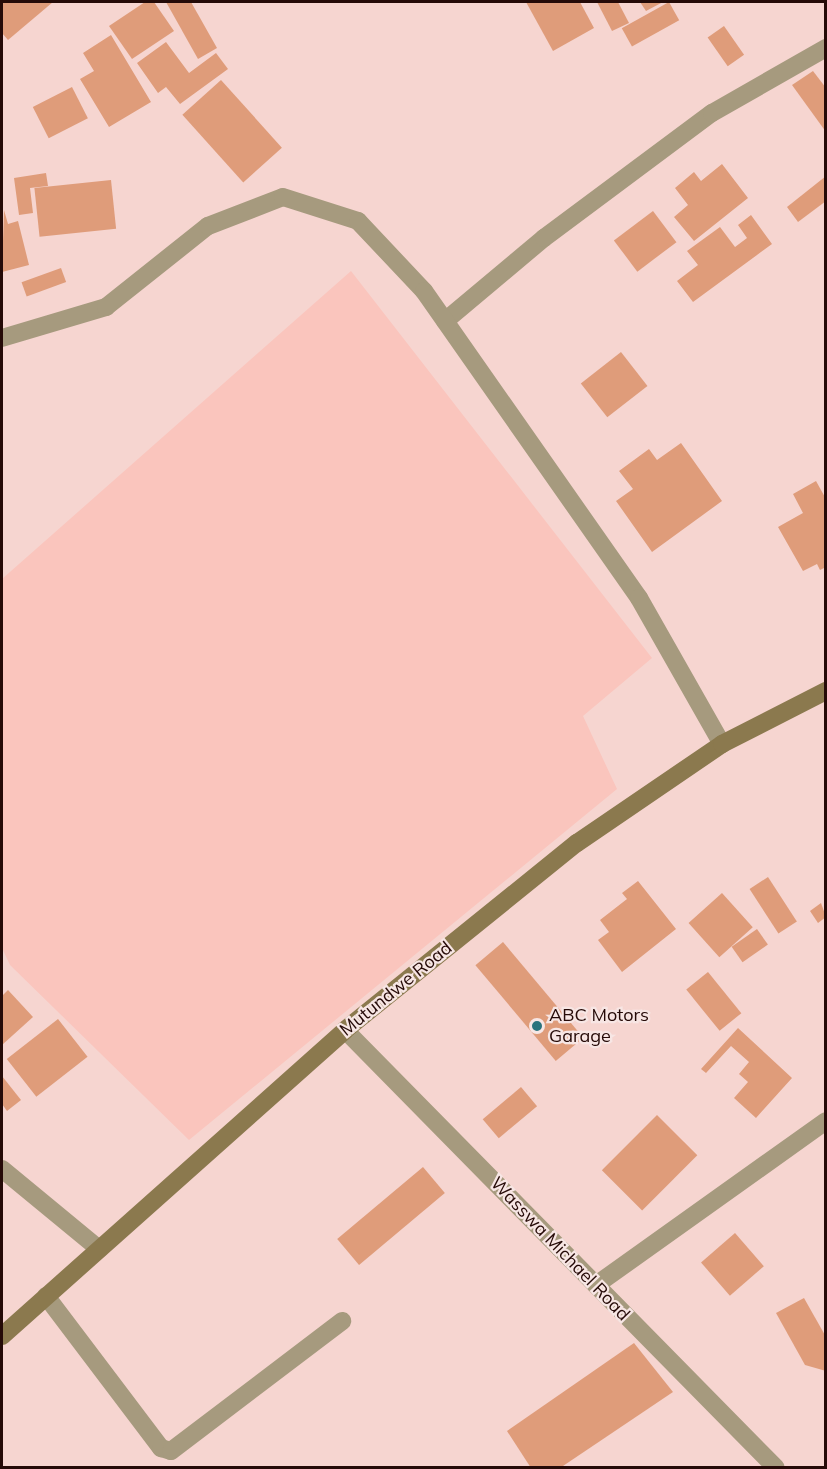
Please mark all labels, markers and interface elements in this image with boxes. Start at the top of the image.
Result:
street label: Mutundwe Road [336,937,456,1041]
place label: ABC Motors Garage [549,1005,649,1048]
marker: ABC Motors Garage [530,1019,544,1033]
street label: Wasswa Michael Road [486,1173,634,1325]

